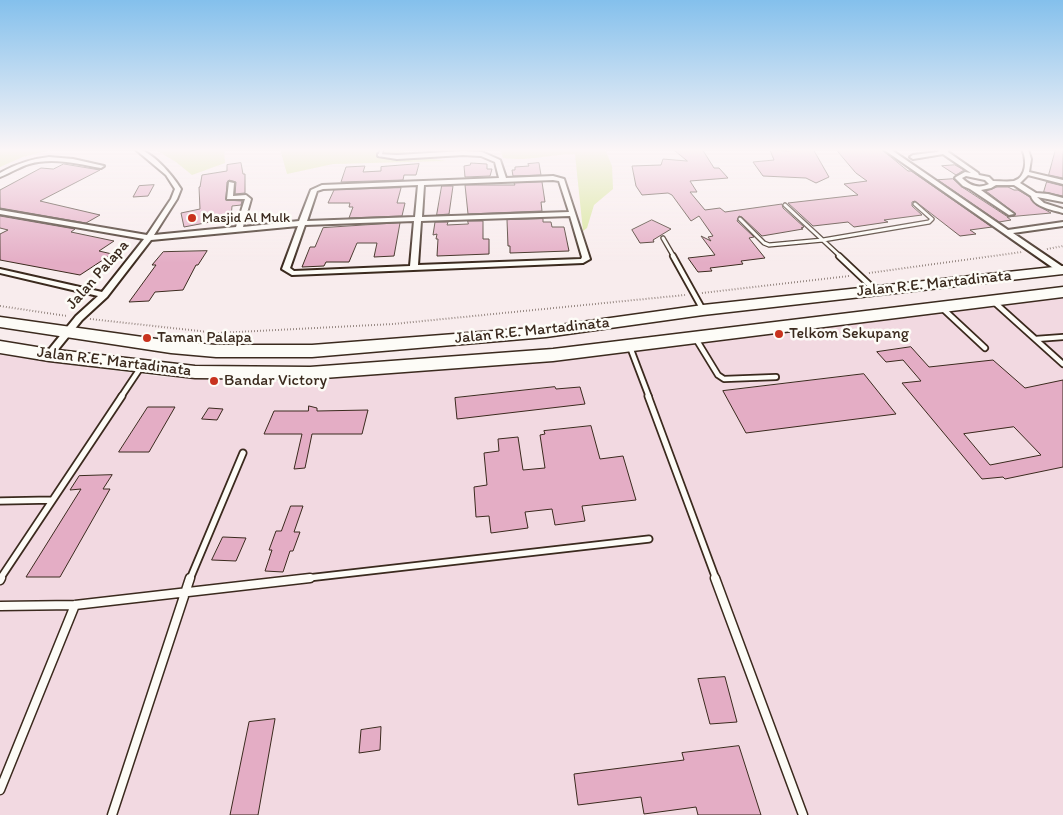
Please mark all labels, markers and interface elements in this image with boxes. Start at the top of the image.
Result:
place label: Masjid Al Mulk [202,210,290,226]
marker: Masjid Al Mulk [186,212,198,224]
street label: Jalan Palapa [63,236,133,314]
street label: Jalan R.E. Martadinata [856,266,1012,302]
street label: Jalan R.E. Martadinata [454,313,610,349]
place label: Telkom Sekupang [789,324,909,344]
place label: Taman Palapa [157,328,252,348]
marker: Telkom Sekupang [773,328,785,340]
marker: Taman Palapa [141,332,153,344]
street label: Jalan R.E. Martadinata [36,343,192,381]
place label: Bandar Victory [224,371,327,391]
marker: Bandar Victory [208,375,220,387]

